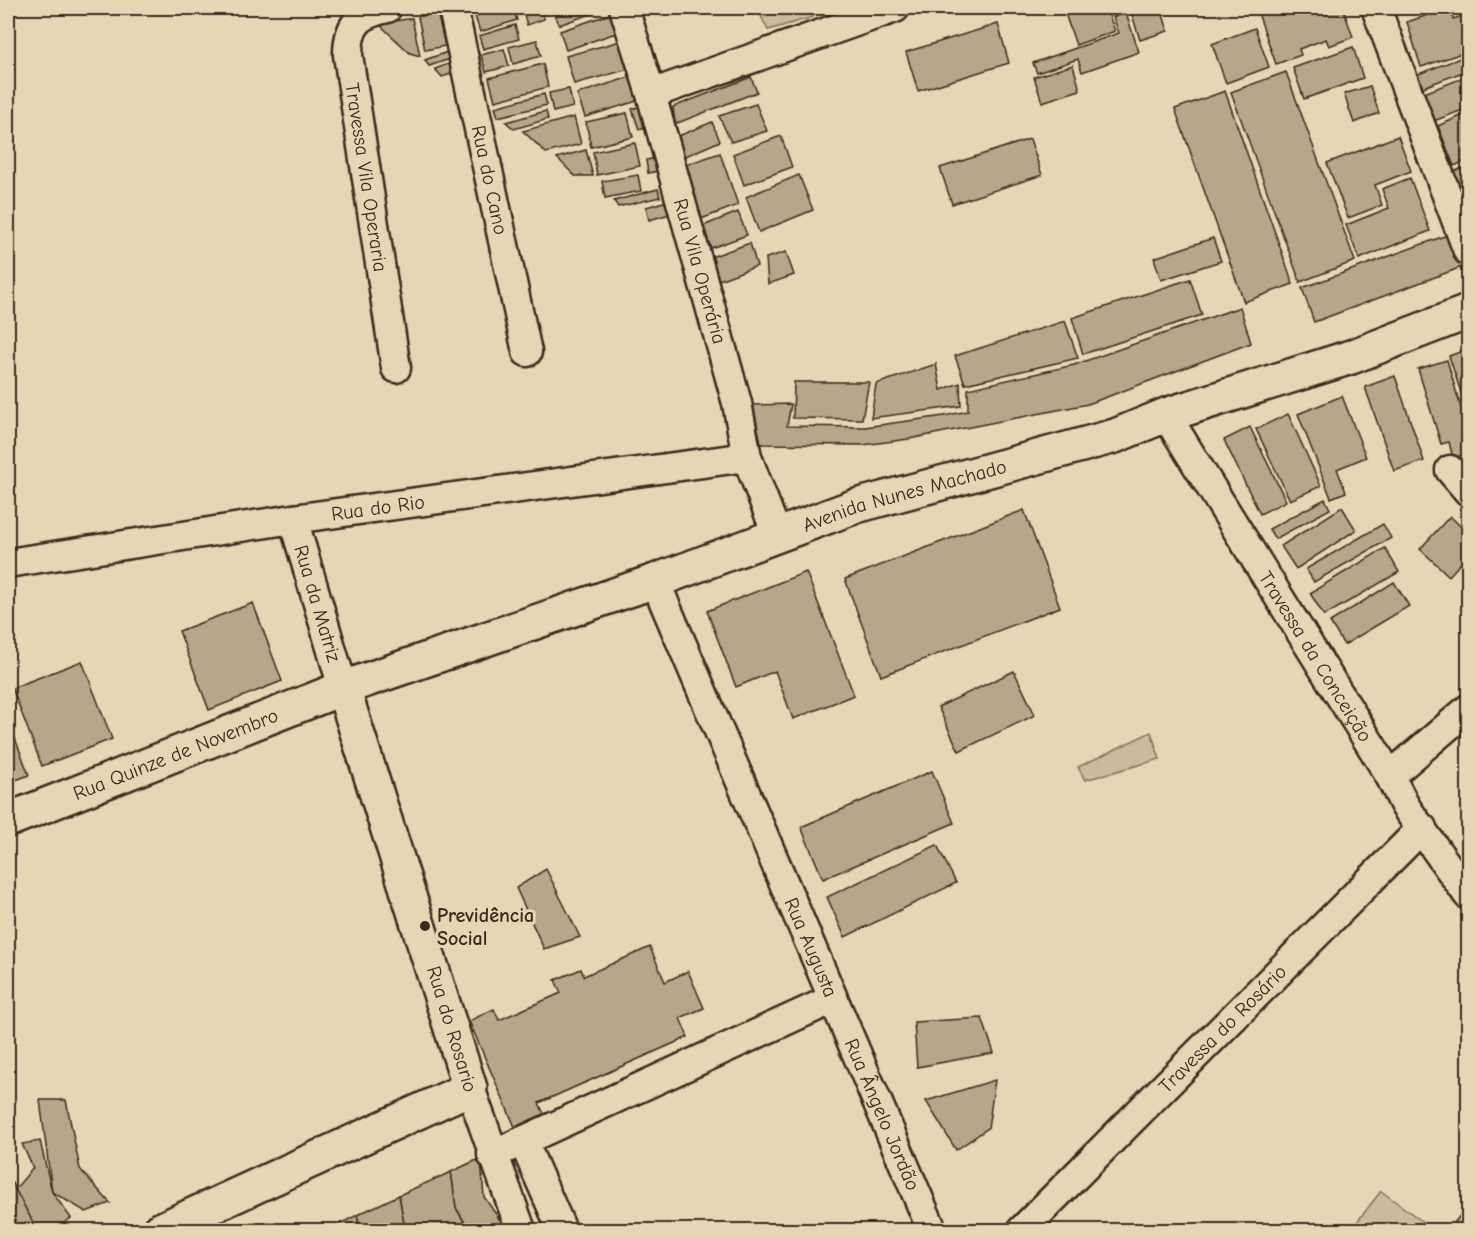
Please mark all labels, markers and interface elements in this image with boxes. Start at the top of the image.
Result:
street label: Travessa Vila Operaria [341,81,393,273]
street label: Rua do Cano [467,123,513,237]
street label: Rua Vila Operária [669,196,731,346]
street label: Avenida Nunes Machado [799,454,1009,536]
street label: Rua do Rio [330,490,426,525]
street label: Rua da Matriz [290,542,346,665]
street label: Travessa da Conceição [1254,567,1377,746]
street label: Rua Quinze de Novembro [70,703,281,805]
street label: Rua Augusta [780,894,843,1000]
place label: Previdência Social [437,904,534,950]
marker: Previdência Social [418,919,432,933]
street label: Travessa do Rosário [1154,960,1291,1098]
street label: Rua do Rosario [422,963,482,1095]
street label: Rua Ângelo Jordão [840,1035,925,1194]

